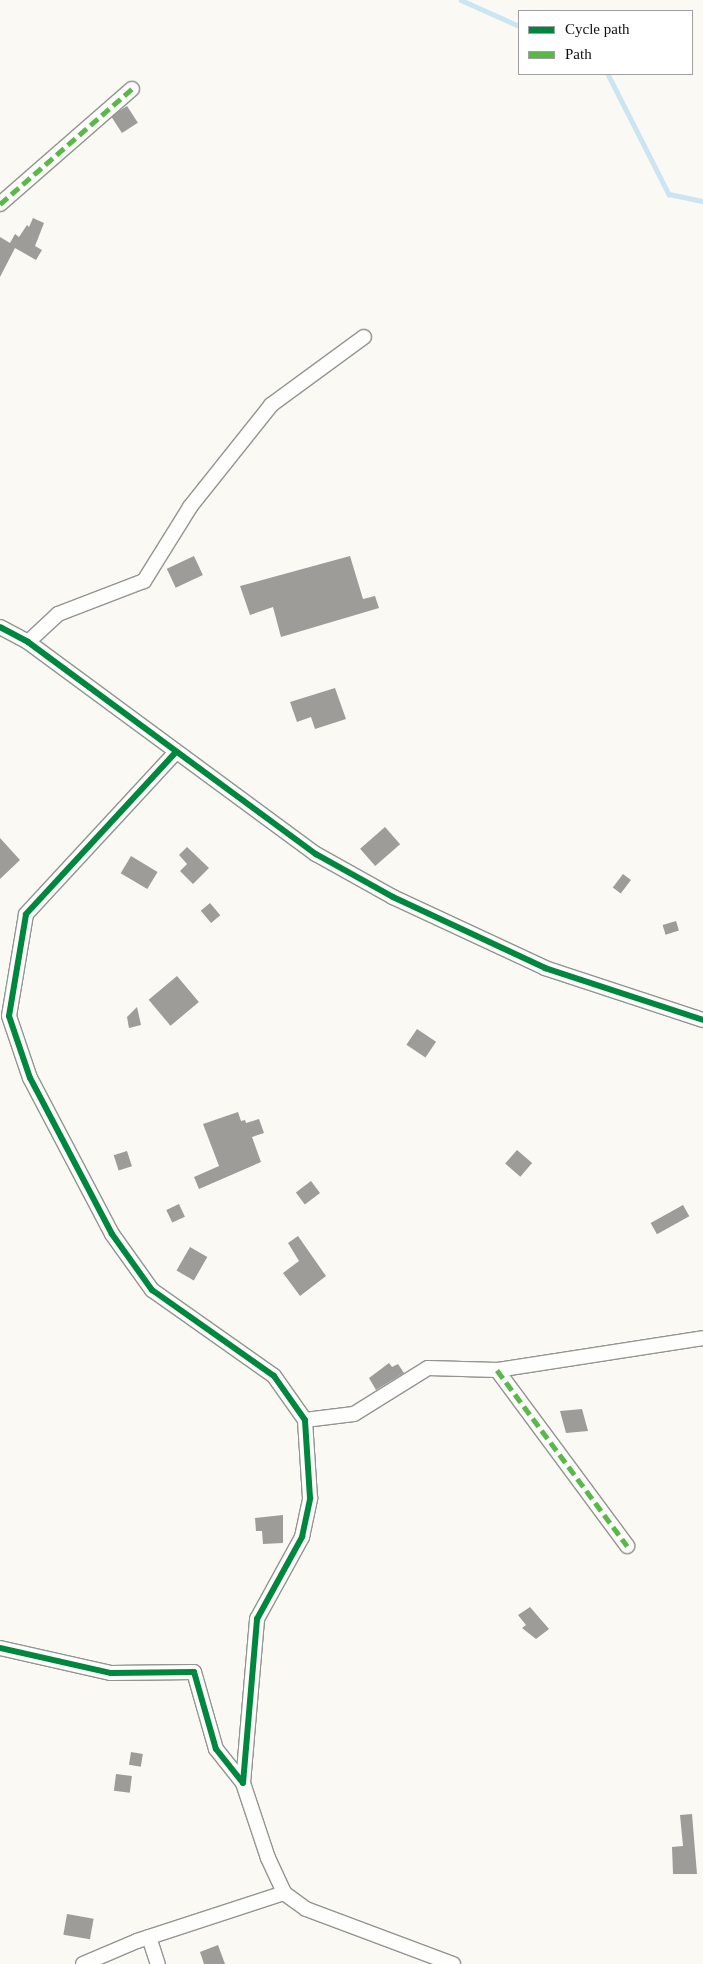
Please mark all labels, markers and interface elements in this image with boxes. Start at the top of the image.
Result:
legend [518,10,693,75]
text: Cycle path [565,21,630,37]
text: Path [565,46,592,62]

